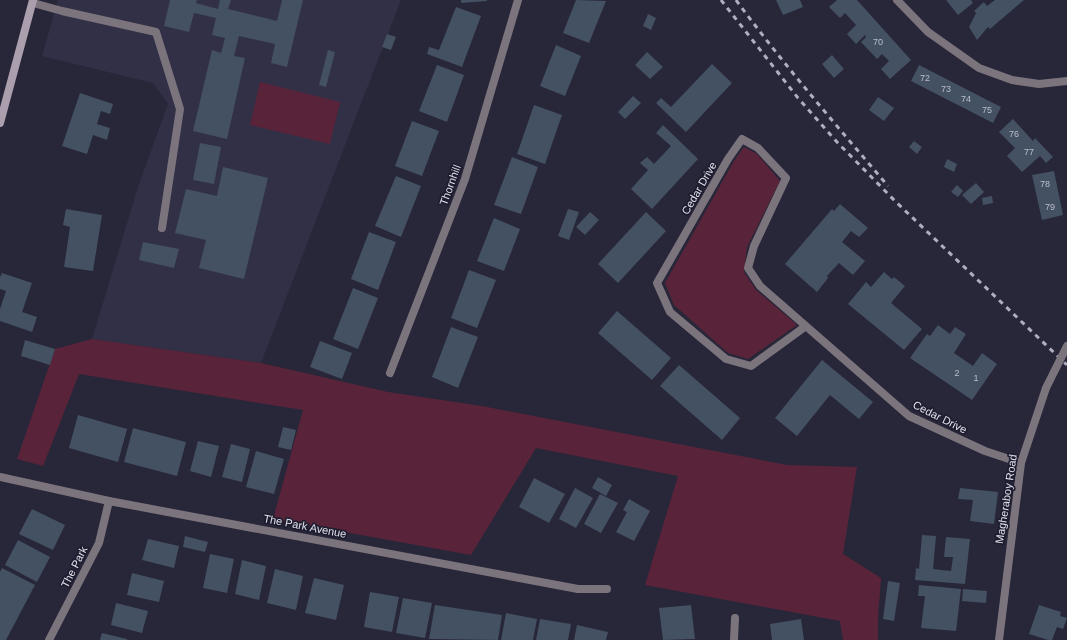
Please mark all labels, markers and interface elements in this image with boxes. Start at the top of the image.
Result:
house number: 70 [873,37,883,47]
house number: 72 [920,73,930,83]
house number: 73 [941,84,951,94]
house number: 74 [961,94,971,104]
house number: 75 [982,105,992,115]
house number: 76 [1009,129,1019,139]
house number: 77 [1024,147,1034,157]
street label: Cedar Drive [679,160,719,216]
street label: Thornhill [437,163,463,207]
house number: 78 [1040,179,1050,189]
house number: 79 [1045,202,1055,212]
house number: 2 [954,368,960,378]
house number: 1 [973,373,979,383]
street label: Cedar Drive [911,398,969,436]
street label: Magheraboy Road [993,453,1019,545]
street label: The Park Avenue [263,512,347,540]
street label: The Park [59,544,90,590]

